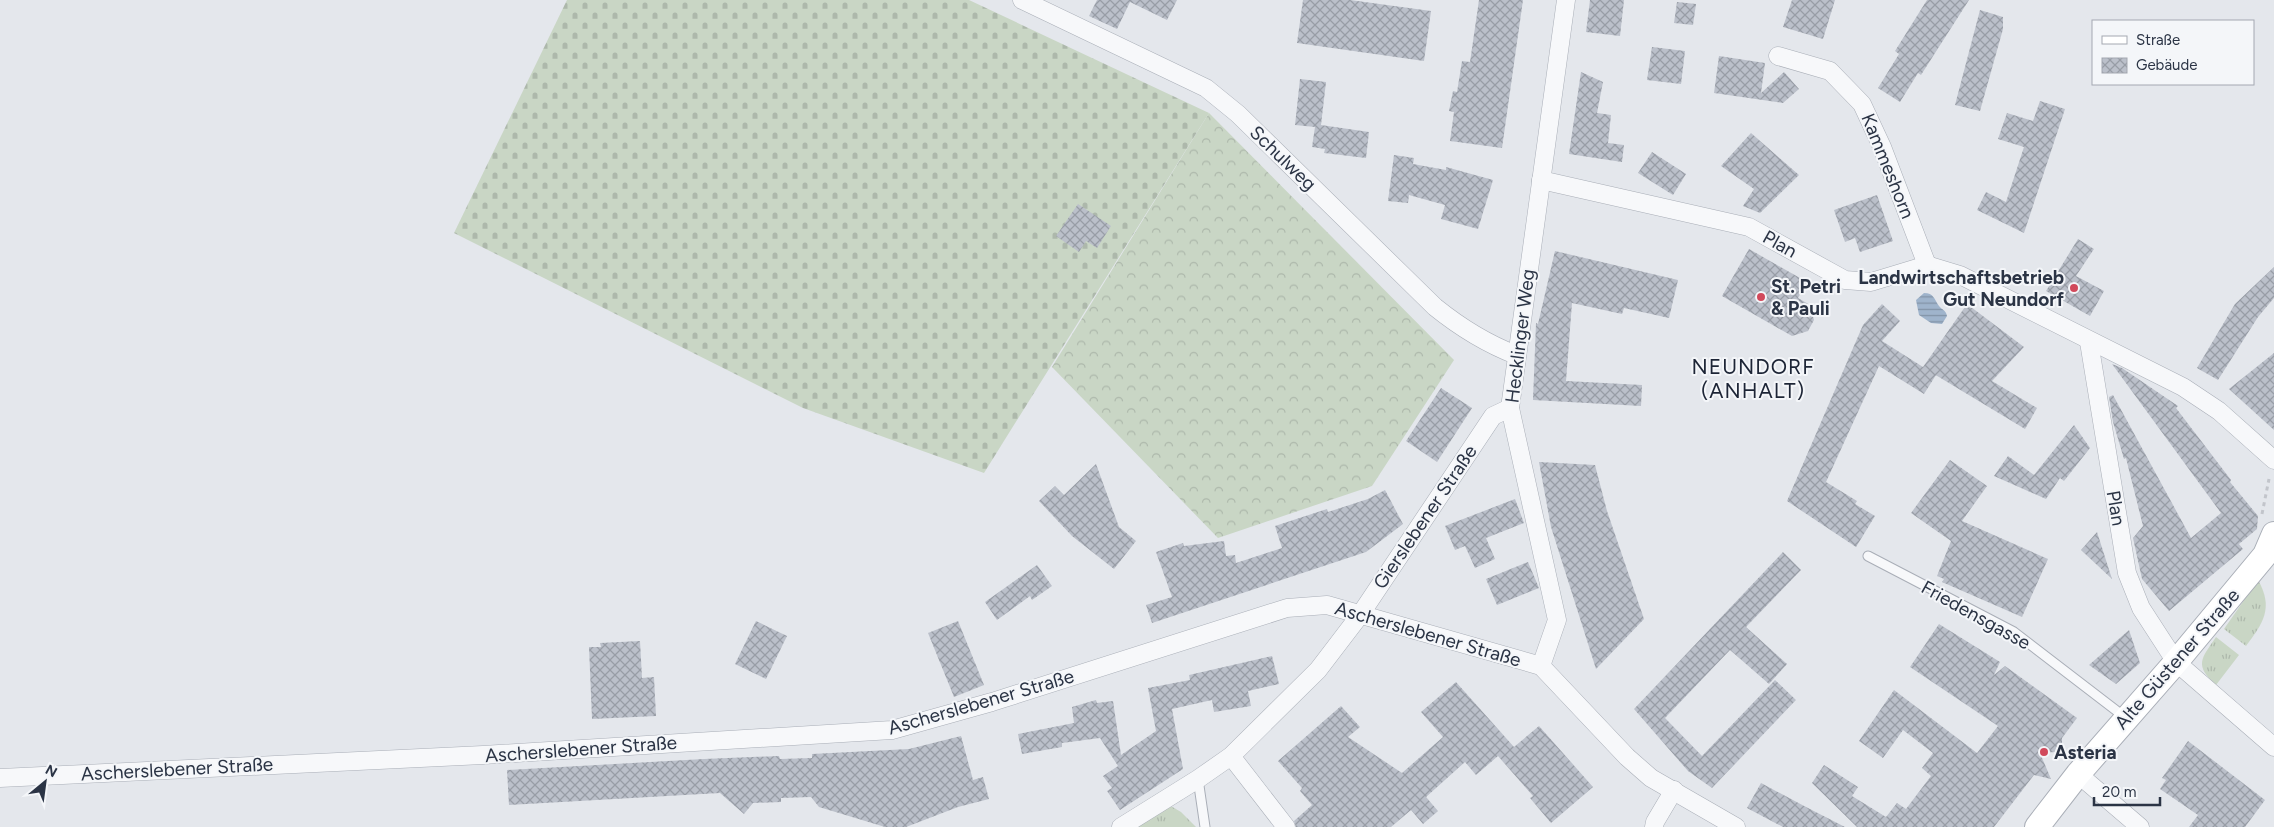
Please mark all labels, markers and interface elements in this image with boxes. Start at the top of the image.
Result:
legend [2092,20,2254,85]
text: Straße [2136,31,2180,49]
text: Gebäude [2136,56,2197,74]
street label: Kammeshorn [1856,110,1920,222]
street label: Schulweg [1245,121,1321,195]
street label: Plan [1759,225,1801,263]
place label: Landwirtschaftsbetrieb Gut Neundorf [1858,266,2065,311]
street label: Hecklinger Weg [1500,268,1540,404]
place label: St. Petri & Pauli [1771,275,1841,320]
marker: Landwirtschaftsbetrieb Gut Neundorf [2068,282,2080,294]
marker: St. Petri & Pauli [1755,291,1767,303]
district label: NEUNDORF (ANHALT) [1691,354,1815,403]
street label: Gierslebener Straße [1368,441,1482,593]
street label: Plan [2102,489,2130,527]
street label: Friedensgasse [1917,576,2035,654]
street label: Alte Güstener Straße [2110,584,2244,734]
street label: Ascherslebener Straße [1332,596,1524,672]
street label: Ascherslebener Straße [885,664,1077,740]
street label: Ascherslebener Straße [484,731,678,767]
place label: Asteria [2054,741,2117,764]
marker: Asteria [2038,746,2050,758]
street label: Ascherslebener Straße [80,752,274,786]
north arrow [20,757,70,807]
text: N [42,761,60,781]
scale bar [2094,774,2160,806]
text: 20 m [2102,783,2136,801]

